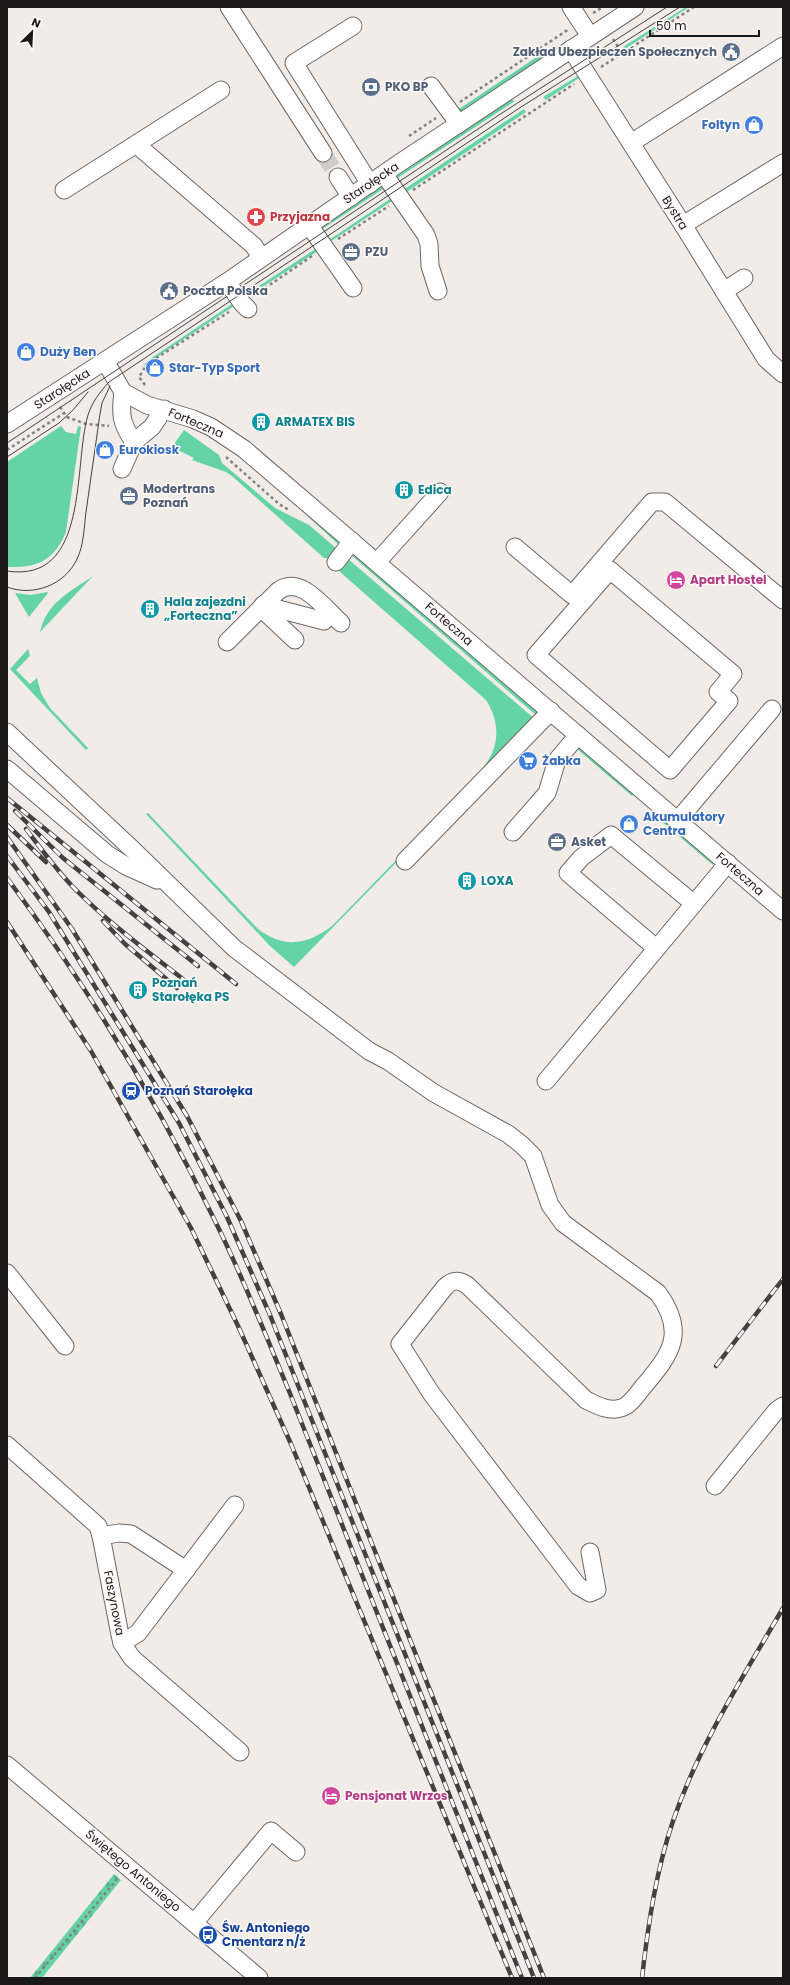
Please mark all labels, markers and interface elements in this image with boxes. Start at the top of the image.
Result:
north arrow [12,12,52,52]
scale bar [650,12,759,38]
text: N [29,14,43,32]
text: 50 m [656,17,687,34]
public building icon: Zakład Ubezpieczeń Społecznych [720,41,742,63]
place label: Zakład Ubezpieczeń Społecznych [513,43,717,60]
bank icon: PKO BP [360,76,382,98]
place label: PKO BP [385,78,429,95]
shop icon: Foltyn [743,114,765,136]
place label: Foltyn [702,116,740,133]
street label: Starołęcka [340,158,402,207]
street label: Bystra [658,192,693,233]
pharmacy icon: Przyjazna [245,206,267,228]
place label: Przyjazna [270,208,330,225]
office icon: PZU [340,241,362,263]
place label: PZU [365,243,388,260]
public building icon: Poczta Polska [158,280,180,302]
place label: Poczta Polska [183,282,268,299]
shop icon: Duży Ben [15,341,37,363]
place label: Duży Ben [40,343,96,360]
shop icon: Star-Typ Sport [144,357,166,379]
place label: Star-Typ Sport [169,359,260,376]
street label: Starołęcka [30,364,93,413]
street label: Forteczna [166,403,226,442]
building icon: ARMATEX BIS [250,411,272,433]
place label: ARMATEX BIS [275,413,355,430]
shop icon: Eurokiosk [94,439,116,461]
place label: Eurokiosk [119,441,180,458]
building icon: Edica [393,479,415,501]
place label: Modertrans Poznań [143,480,216,511]
place label: Edica [418,481,452,498]
office icon: Modertrans Poznań [118,485,140,507]
hotel icon: Apart Hostel [665,569,687,591]
place label: Apart Hostel [690,571,767,588]
place label: Hala zajezdni „Forteczna” [164,593,246,624]
building icon: Hala zajezdni „Forteczna” [139,598,161,620]
street label: Forteczna [422,598,477,649]
supermarket icon: Żabka [517,750,539,772]
place label: Żabka [542,752,581,769]
place label: Akumulatory Centra [643,808,725,839]
shop icon: Akumulatory Centra [618,813,640,835]
office icon: Asket [546,831,568,853]
place label: Asket [571,833,606,850]
street label: Forteczna [713,848,768,899]
building icon: LOXA [456,870,478,892]
place label: LOXA [481,872,514,889]
place label: Poznań Starołęka PS [152,974,229,1005]
building icon: Poznań Starołęka PS [127,979,149,1001]
station icon: Poznań Starołęka [120,1080,142,1102]
place label: Poznań Starołęka [145,1082,253,1099]
street label: Faszynowa [100,1569,129,1637]
hotel icon: Pensjonat Wrzos [320,1785,342,1807]
place label: Pensjonat Wrzos [345,1787,448,1804]
street label: Świętego Antoniego [82,1826,185,1916]
place label: Św. Antoniego Cmentarz n/ż [222,1919,310,1950]
bus stop icon: Św. Antoniego Cmentarz n/ż [197,1924,219,1946]

